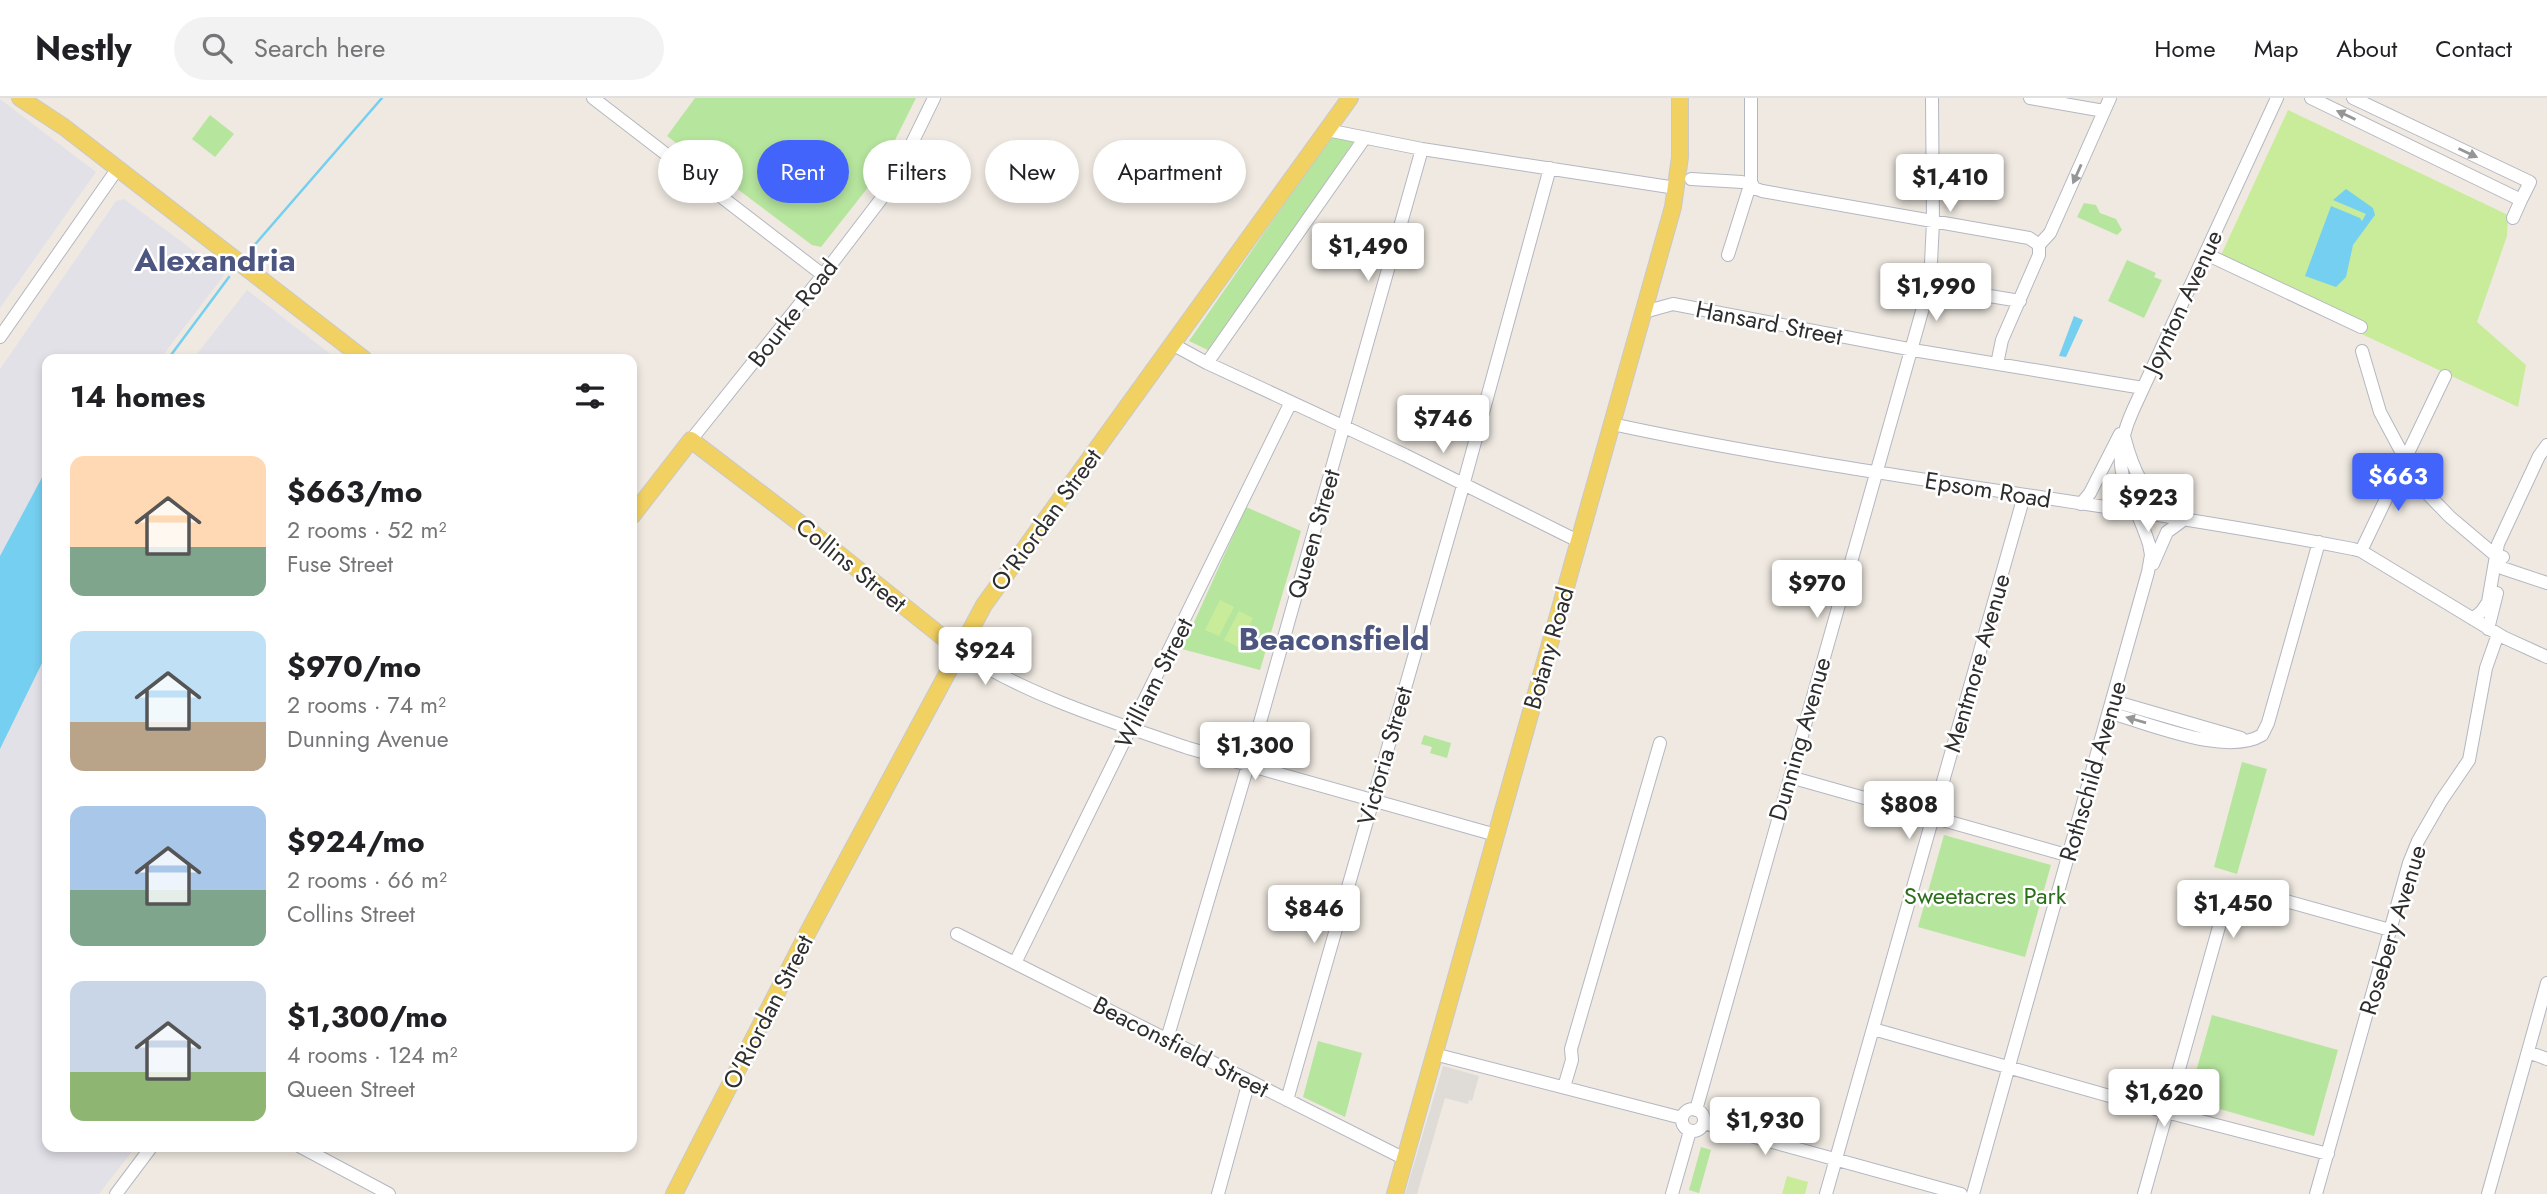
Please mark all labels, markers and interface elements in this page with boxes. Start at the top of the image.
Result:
search box [174,17,664,80]
text: Nestly [35,25,132,72]
icon: search [198,29,236,67]
text: Search here [254,29,385,67]
text: Home [2154,31,2216,66]
text: Map [2254,31,2298,66]
text: About [2336,31,2397,66]
text: Contact [2435,31,2512,66]
one-way arrow [2336,109,2356,121]
chip: Buy [658,140,743,203]
chip: Rent [757,140,849,203]
chip: Filters [863,140,971,203]
chip: New [985,140,1079,203]
chip: Apartment [1093,140,1246,203]
one-way arrow [2458,147,2478,159]
pin: $1,410 [1893,155,2007,214]
text: $1,410 [1912,160,1988,194]
one-way arrow [2071,164,2083,184]
pin: $1,490 [1311,223,1425,283]
street label: Joynton Avenue [2133,224,2231,382]
text: $1,490 [1328,229,1408,263]
district label: Alexandria [133,237,296,283]
street label: Bourke Road [739,251,846,374]
pin: $1,990 [1879,264,1993,323]
text: $1,990 [1896,269,1976,303]
street label: Hansard Street [1693,291,1846,354]
text: 14 homes [70,375,205,418]
icon: filters [571,377,609,415]
pin: $746 [1402,396,1484,455]
text: $746 [1413,401,1473,435]
street label: O'Riordan Street [982,441,1110,598]
pin: $663 [2357,454,2439,513]
text: $663 [2368,459,2428,493]
street label: Epsom Road [1922,462,2054,517]
street label: Queen Street [1278,465,1349,603]
text: $663/mo [287,470,422,513]
pin: $923 [2107,474,2189,534]
text: $923 [2118,480,2178,514]
icon: home [126,484,210,568]
street label: Collins Street [788,509,914,620]
text: 2 rooms · 52 m² [287,513,446,547]
text: Fuse Street [287,547,393,581]
pin: $970 [1776,560,1858,620]
text: $970 [1788,566,1846,600]
street label: Mentmore Avenue [1934,570,2019,756]
street label: Botany Road [1514,583,1583,713]
street label: William Street [1106,611,1201,754]
district label: Beaconsfield [1238,616,1430,662]
pin: $924 [944,628,1026,687]
text: $924 [955,633,1015,667]
text: $970/mo [287,645,421,688]
street label: Dunning Avenue [1759,653,1840,825]
icon: home [126,659,210,743]
street label: Rothschild Avenue [2050,677,2135,865]
street label: Victoria Street [1348,682,1421,829]
text: 2 rooms · 74 m² [287,688,446,722]
one-way arrow [2125,714,2147,725]
text: Dunning Avenue [287,722,449,756]
pin: $1,300 [1198,722,1312,782]
text: $1,300 [1216,728,1294,762]
pin: $808 [1868,782,1950,841]
text: $808 [1880,787,1938,821]
text: $924/mo [287,820,425,863]
icon: home [126,834,210,918]
street label: Rosebery Avenue [2350,841,2435,1019]
text: 2 rooms · 66 m² [287,863,447,897]
park label: Sweetacres Park [1904,878,2067,913]
pin: $1,450 [2176,880,2290,940]
pin: $846 [1273,886,1355,945]
text: $1,450 [2193,886,2273,920]
text: $846 [1284,891,1344,925]
text: Collins Street [287,897,415,931]
street label: O'Riordan Street [714,928,822,1095]
street label: Beaconsfield Street [1087,987,1275,1106]
text: $1,300/mo [287,995,447,1038]
icon: home [126,1009,210,1093]
text: 4 rooms · 124 m² [287,1038,458,1072]
pin: $1,620 [2107,1070,2221,1129]
text: Queen Street [287,1072,415,1106]
text: $1,620 [2124,1075,2204,1109]
pin: $1,930 [1708,1098,1822,1157]
text: $1,930 [1726,1103,1804,1137]

